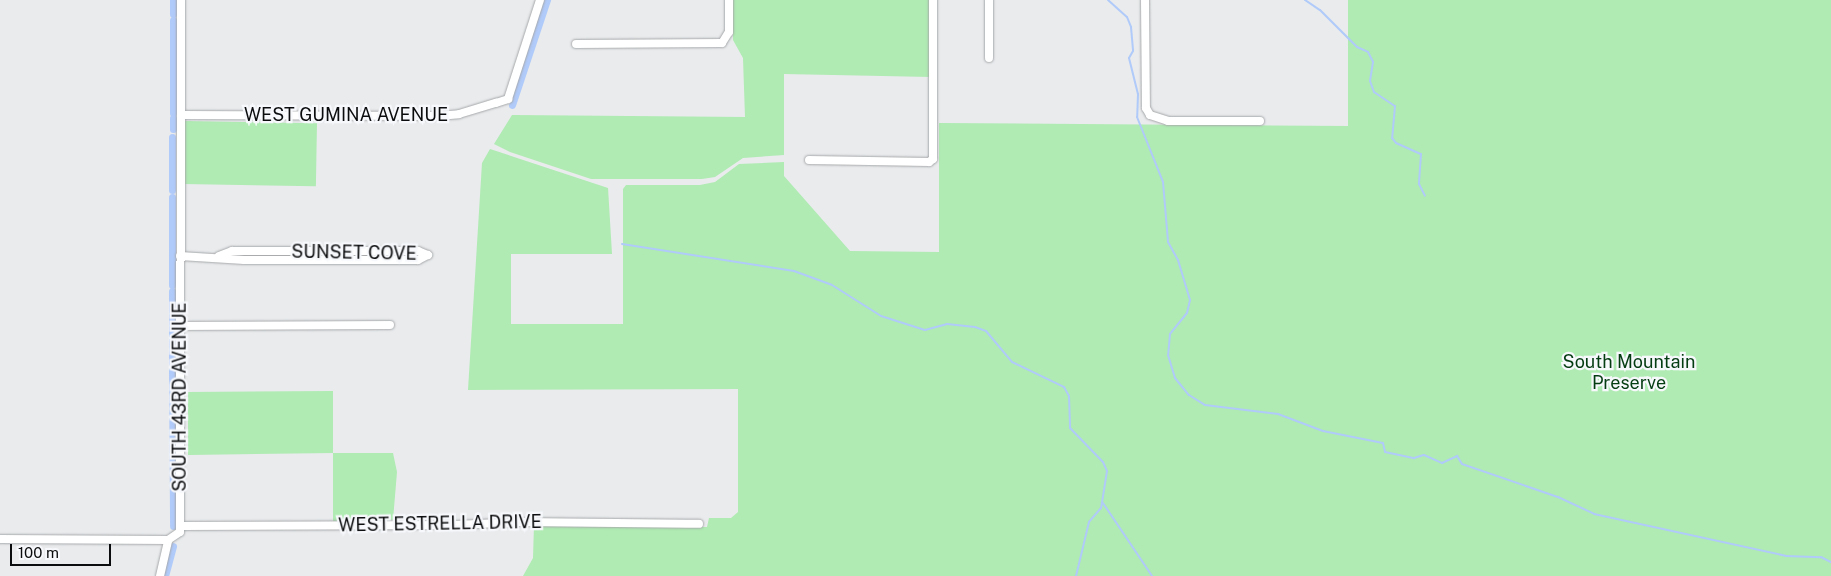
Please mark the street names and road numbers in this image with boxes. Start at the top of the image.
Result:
street label: WEST GUMINA AVENUE [244,104,448,126]
street label: SUNSET COVE [291,241,417,265]
street label: SOUTH 43RD AVENUE [169,302,191,492]
street label: WEST ESTRELLA DRIVE [338,511,542,537]

